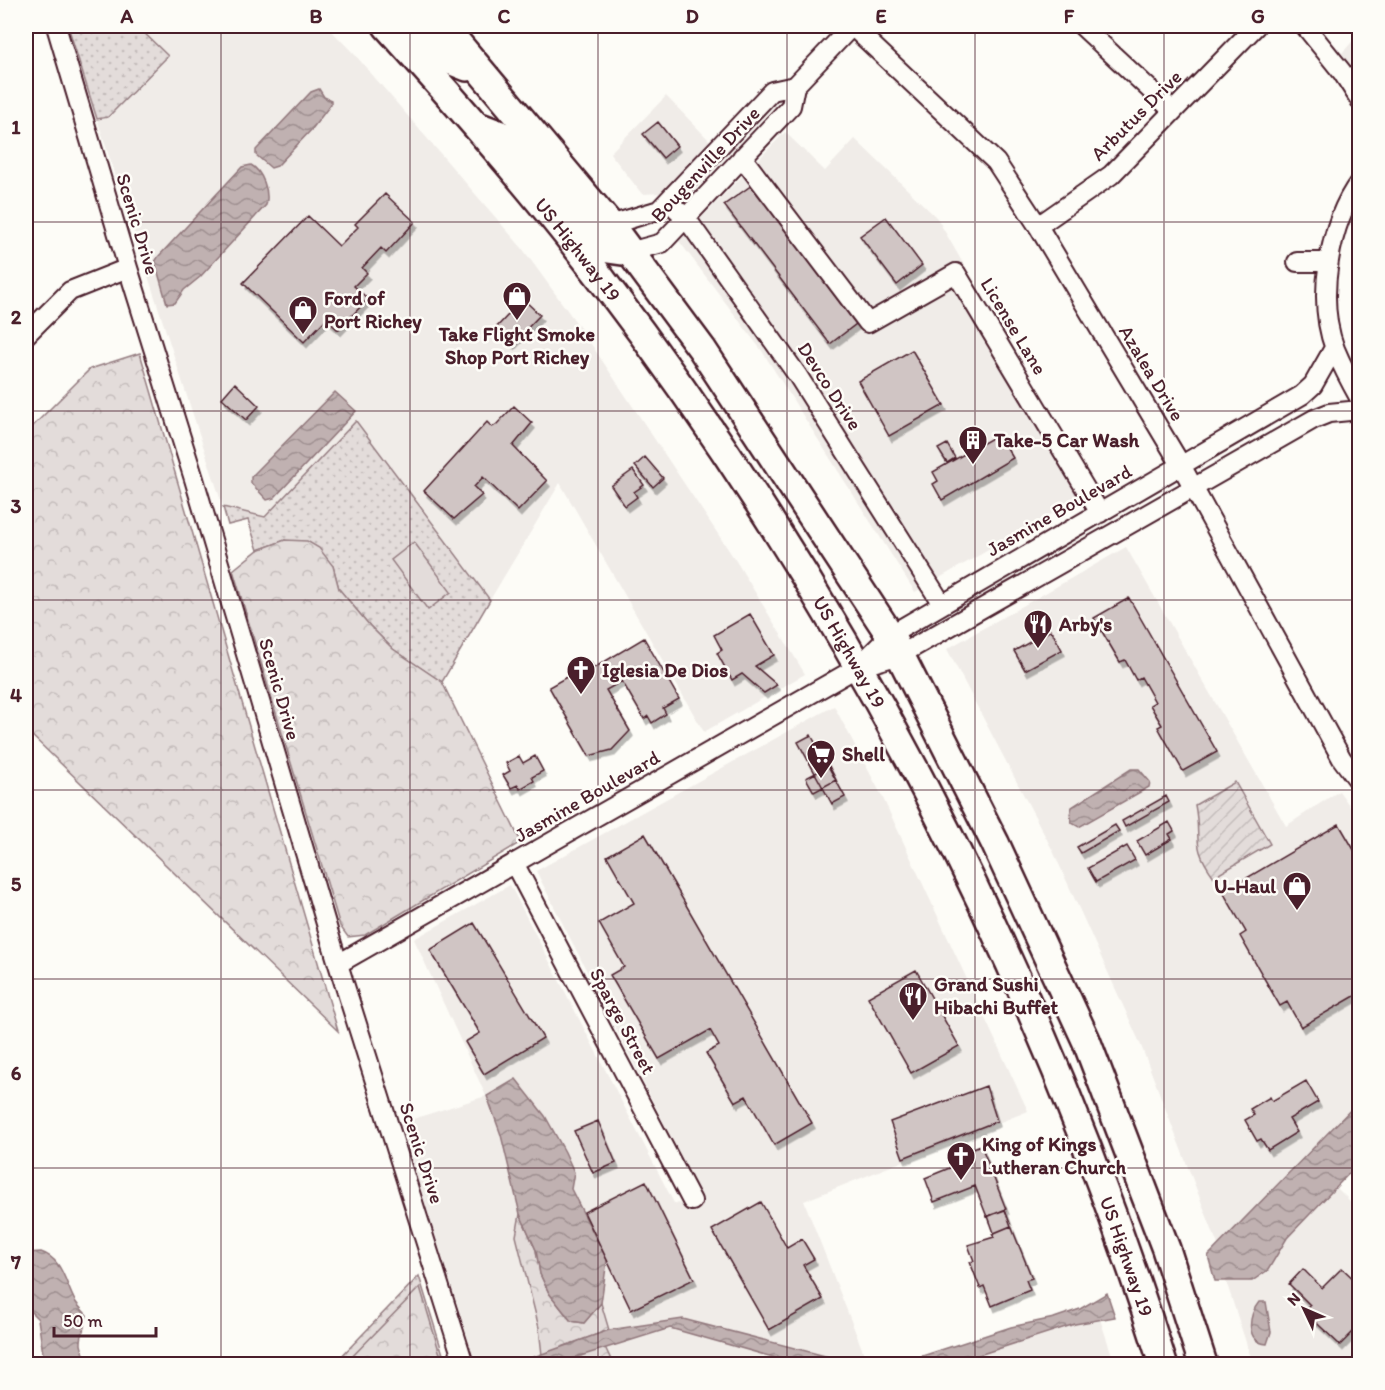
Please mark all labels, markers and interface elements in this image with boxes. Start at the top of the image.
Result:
text: A [120,4,134,28]
text: B [310,4,323,28]
text: C [498,4,511,28]
text: D [685,4,699,28]
text: E [875,4,887,28]
text: F [1064,4,1075,28]
text: G [1251,4,1265,28]
street label: Arbutus Drive [1086,65,1186,165]
street label: Bougenville Drive [645,101,765,227]
text: 1 [11,115,21,139]
street label: Scenic Drive [111,170,165,278]
street label: US Highway 19 [530,193,626,306]
street label: License Lane [976,273,1052,379]
shop icon: Take Flight Smoke Shop Port Richey [501,280,533,322]
place label: Ford of Port Richey [324,286,422,334]
shop icon: Ford of Port Richey [287,294,319,336]
text: 2 [11,305,22,329]
street label: Azalea Drive [1114,321,1190,425]
place label: Take Flight Smoke Shop Port Richey [438,322,596,370]
street label: Devco Drive [793,337,867,435]
building icon: Take-5 Car Wash [957,424,989,466]
place label: Take-5 Car Wash [993,428,1140,452]
street label: Jasmine Boulevard [982,459,1136,561]
text: 3 [11,494,22,518]
street label: US Highway 19 [808,592,891,712]
restaurant icon: Arby's [1022,608,1054,650]
place label: Arby's [1058,612,1112,637]
street label: Scenic Drive [254,635,306,743]
church icon: Iglesia De Dios [565,654,597,696]
place label: Iglesia De Dios [602,658,728,683]
text: 4 [10,683,22,707]
supermarket icon: Shell [805,738,837,780]
place label: Shell [842,742,885,766]
street label: Jasmine Boulevard [510,745,664,847]
shop icon: U-Haul [1281,870,1313,912]
text: 5 [11,872,22,896]
place label: U-Haul [1214,874,1276,898]
street label: Sparge Street [585,964,661,1078]
place label: Grand Sushi Hibachi Buffet [934,972,1059,1019]
restaurant icon: Grand Sushi Hibachi Buffet [897,980,929,1022]
text: 6 [11,1061,22,1085]
street label: Scenic Drive [394,1099,450,1207]
place label: King of Kings Lutheran Church [982,1132,1127,1179]
church icon: King of Kings Lutheran Church [945,1140,977,1182]
street label: US Highway 19 [1095,1193,1159,1319]
text: 7 [10,1250,21,1274]
north arrow [1274,1279,1334,1339]
text: N [1283,1288,1304,1309]
scale bar [54,1300,156,1338]
text: 50 m [63,1310,103,1332]

